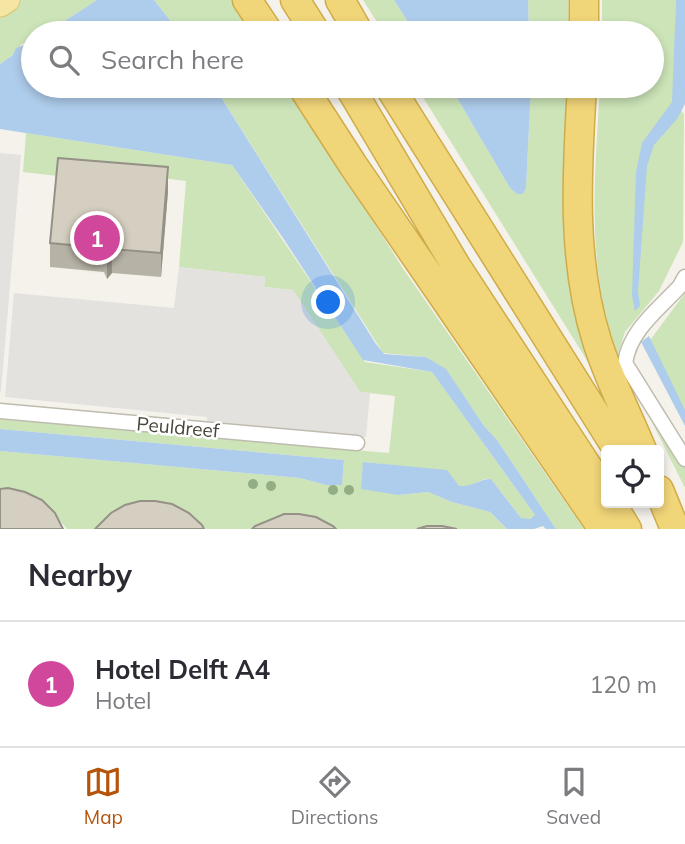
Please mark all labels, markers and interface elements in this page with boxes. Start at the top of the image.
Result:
search box [21,21,664,98]
icon: search [45,41,83,79]
text: Search here [101,43,244,76]
pin: 1 [74,212,120,264]
your location [311,285,345,319]
street label: Peuldreef [136,411,221,443]
map controls [601,445,664,508]
button: locate [601,445,664,508]
text: Nearby [28,556,132,594]
text: Hotel Delft A4 [95,653,270,686]
text: 1 [44,670,58,699]
text: 120 m [589,670,657,699]
text: Hotel [95,686,152,715]
tab: Map [84,763,123,829]
tab: Directions [291,763,379,829]
tab: Saved [546,763,601,829]

